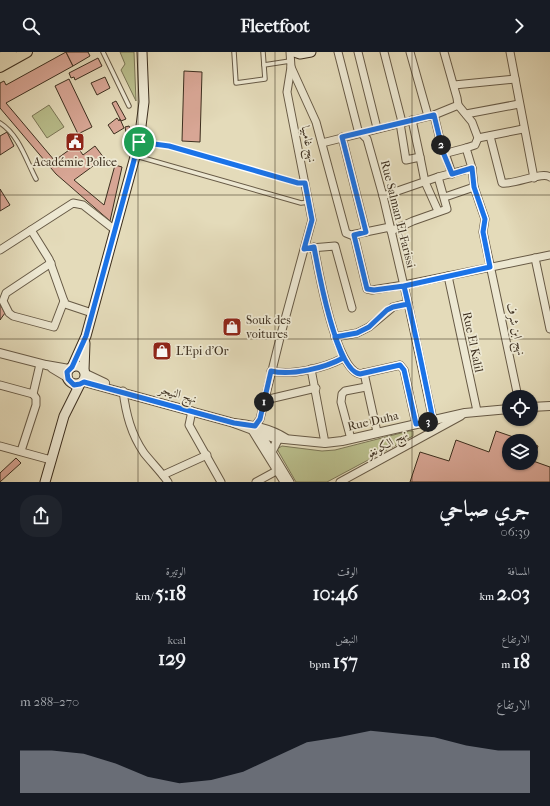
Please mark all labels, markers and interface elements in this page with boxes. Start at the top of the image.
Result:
icon: search [20,15,42,37]
icon: forward [508,15,530,37]
text: Fleetfoot [240,16,310,37]
street label: نهج غامبيا [295,124,319,164]
pin [122,125,156,159]
public building icon: Académie Police [64,131,86,153]
icon: arrive [128,131,150,153]
pin: 2 [431,135,451,155]
text: 2 [438,138,444,151]
place label: Académie Police [32,155,117,169]
street label: Rue Salman El-Farissi [378,159,418,270]
street label: نهج ابن شرف [500,301,528,357]
street label: Rue El Kalil [460,310,486,374]
place label: Souk des voitures [246,313,291,341]
shop icon: Souk des voitures [221,316,243,338]
shop icon: L'Epi d'Or [151,340,173,362]
place label: L'Epi d'Or [176,344,230,358]
street label: نهج النيجر [154,381,198,410]
map controls [502,390,538,470]
button: locate [502,390,538,426]
pin: 1 [254,392,274,412]
text: 1 [262,395,266,408]
street label: Rue Duha [346,408,400,434]
pin: 3 [418,412,438,432]
text: 3 [426,415,430,428]
street label: نهج الكونغو [363,427,412,465]
button: layers [502,434,538,470]
button: share [20,495,62,537]
text: جري صباحي [439,496,530,522]
text: 06:39 [500,524,530,539]
text: الوتيرة [166,565,186,578]
text: الوقت [337,565,358,578]
text: المسافة [508,565,530,578]
text: 5:18 [155,582,186,605]
text: 10:46 [312,582,358,605]
text: 2.03 [497,582,530,605]
text: /km [135,590,155,603]
text: km [479,590,497,603]
text: النبض [335,633,358,646]
text: الارتفاع [501,633,530,646]
text: kcal [167,634,186,647]
text: 129 [158,647,186,670]
text: 157 [333,650,358,673]
text: 18 [513,650,530,673]
text: bpm [309,658,333,671]
text: m [501,658,513,671]
text: 270–288 m [20,694,79,709]
text: الارتفاع [496,697,530,712]

